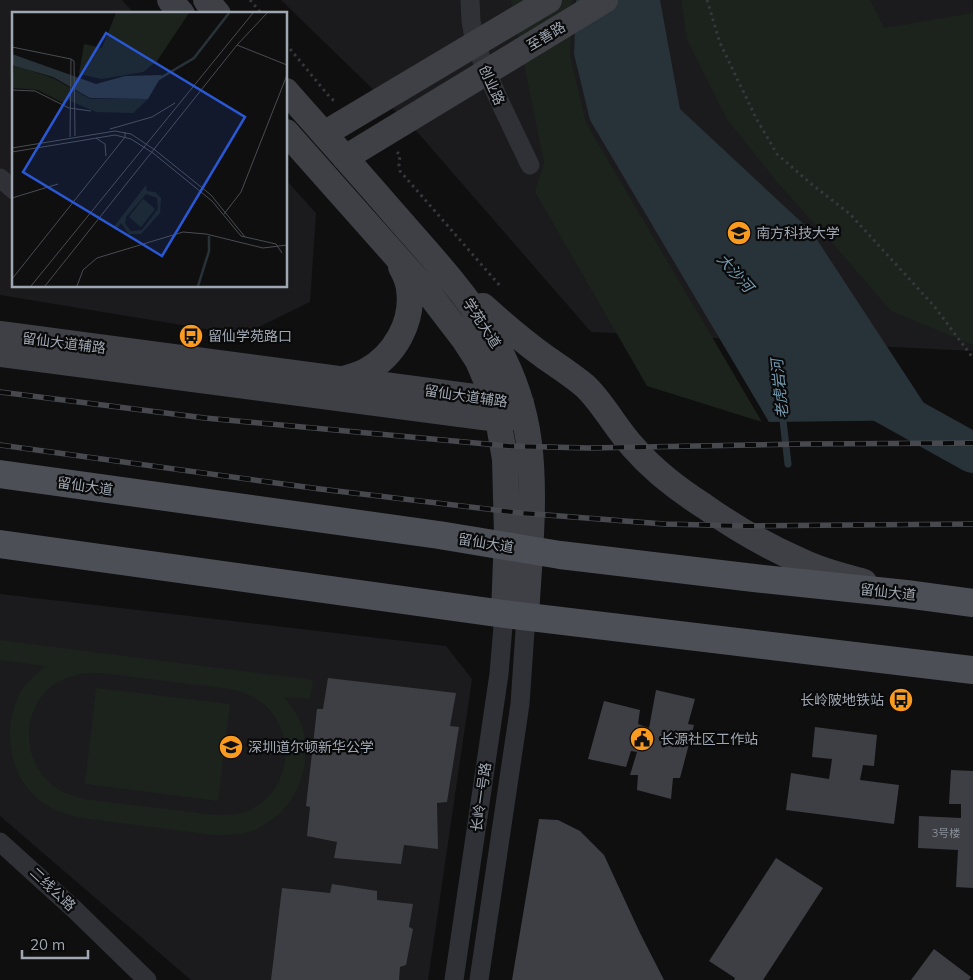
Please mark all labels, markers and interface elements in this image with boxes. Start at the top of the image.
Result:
inset map [12,12,288,288]
street label: 至善路 [523,17,569,55]
street label: 创业路 [475,62,509,108]
school or university icon: 南方科技大学 [726,220,752,246]
place label: 南方科技大学 [756,224,840,242]
water label: 大沙河 [713,250,759,298]
street label: 学苑大道 [459,295,505,351]
bus stop icon: 留仙学苑路口 [178,323,204,349]
place label: 留仙学苑路口 [208,327,292,345]
street label: 留仙大道辅路 [21,329,107,357]
water label: 老虎岩河 [767,355,792,420]
street label: 留仙大道辅路 [423,381,509,411]
street label: 留仙大道 [56,473,114,499]
street label: 留仙大道 [457,530,515,556]
street label: 留仙大道 [859,580,917,604]
bus stop icon: 长岭陂地铁站 [888,687,914,713]
place label: 长岭陂地铁站 [800,691,884,709]
public building icon: 长源社区工作站 [629,726,655,752]
place label: 长源社区工作站 [660,730,758,748]
school or university icon: 深圳道尔顿新华公学 [218,734,244,760]
place label: 深圳道尔顿新华公学 [248,738,374,756]
street label: 长岭一号路 [467,761,495,833]
house number: 3号楼 [932,826,960,840]
street label: 二线公路 [26,863,80,915]
scale bar [22,928,89,960]
text: 20 m [30,935,65,954]

